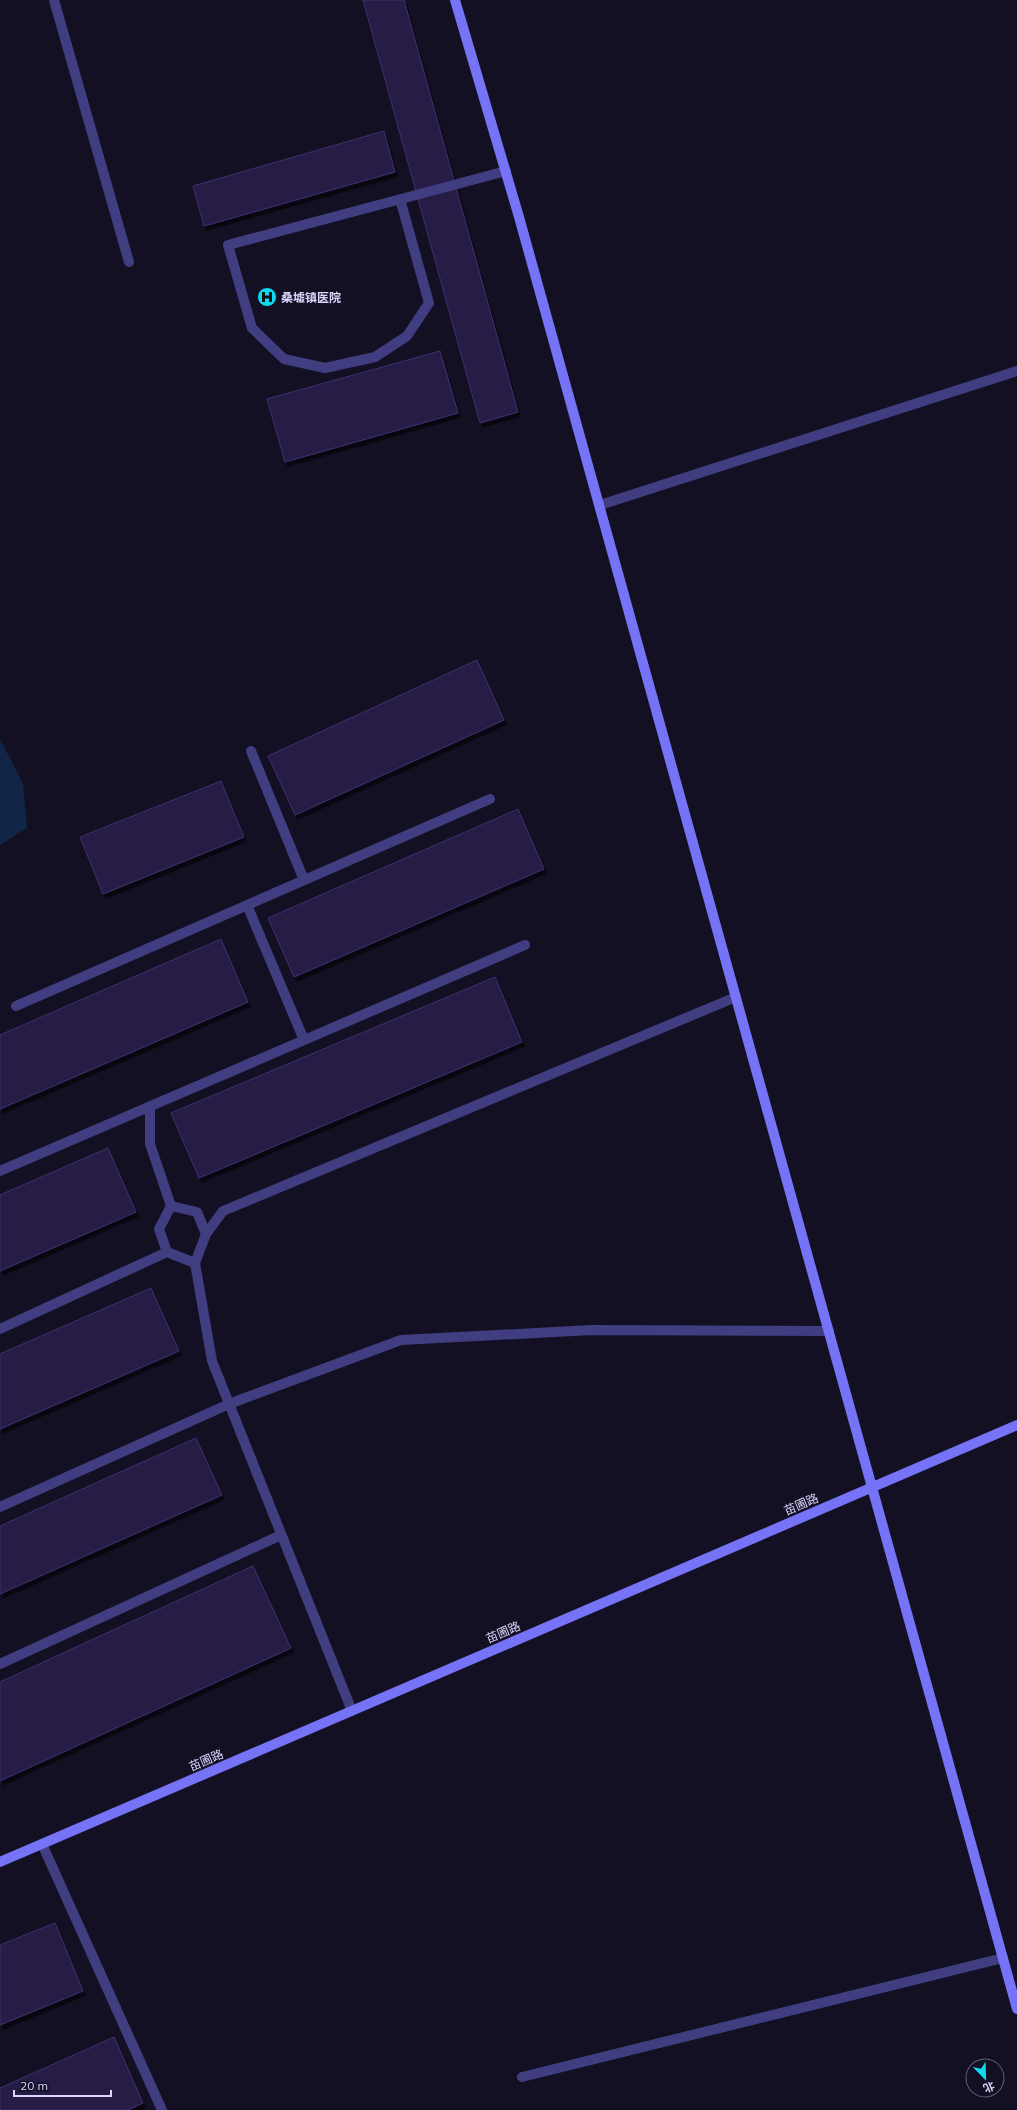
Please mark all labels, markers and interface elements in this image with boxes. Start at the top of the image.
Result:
hospital icon: 桑墟镇医院 [256,286,278,308]
place label: 桑墟镇医院 [281,290,341,305]
street label: 苗圃路 [781,1490,821,1518]
street label: 苗圃路 [483,1618,523,1646]
street label: 苗圃路 [186,1746,226,1774]
north arrow [965,2058,1005,2098]
scale bar [14,2072,111,2098]
text: 20 m [20,2078,48,2093]
text: 北 [981,2079,997,2096]

